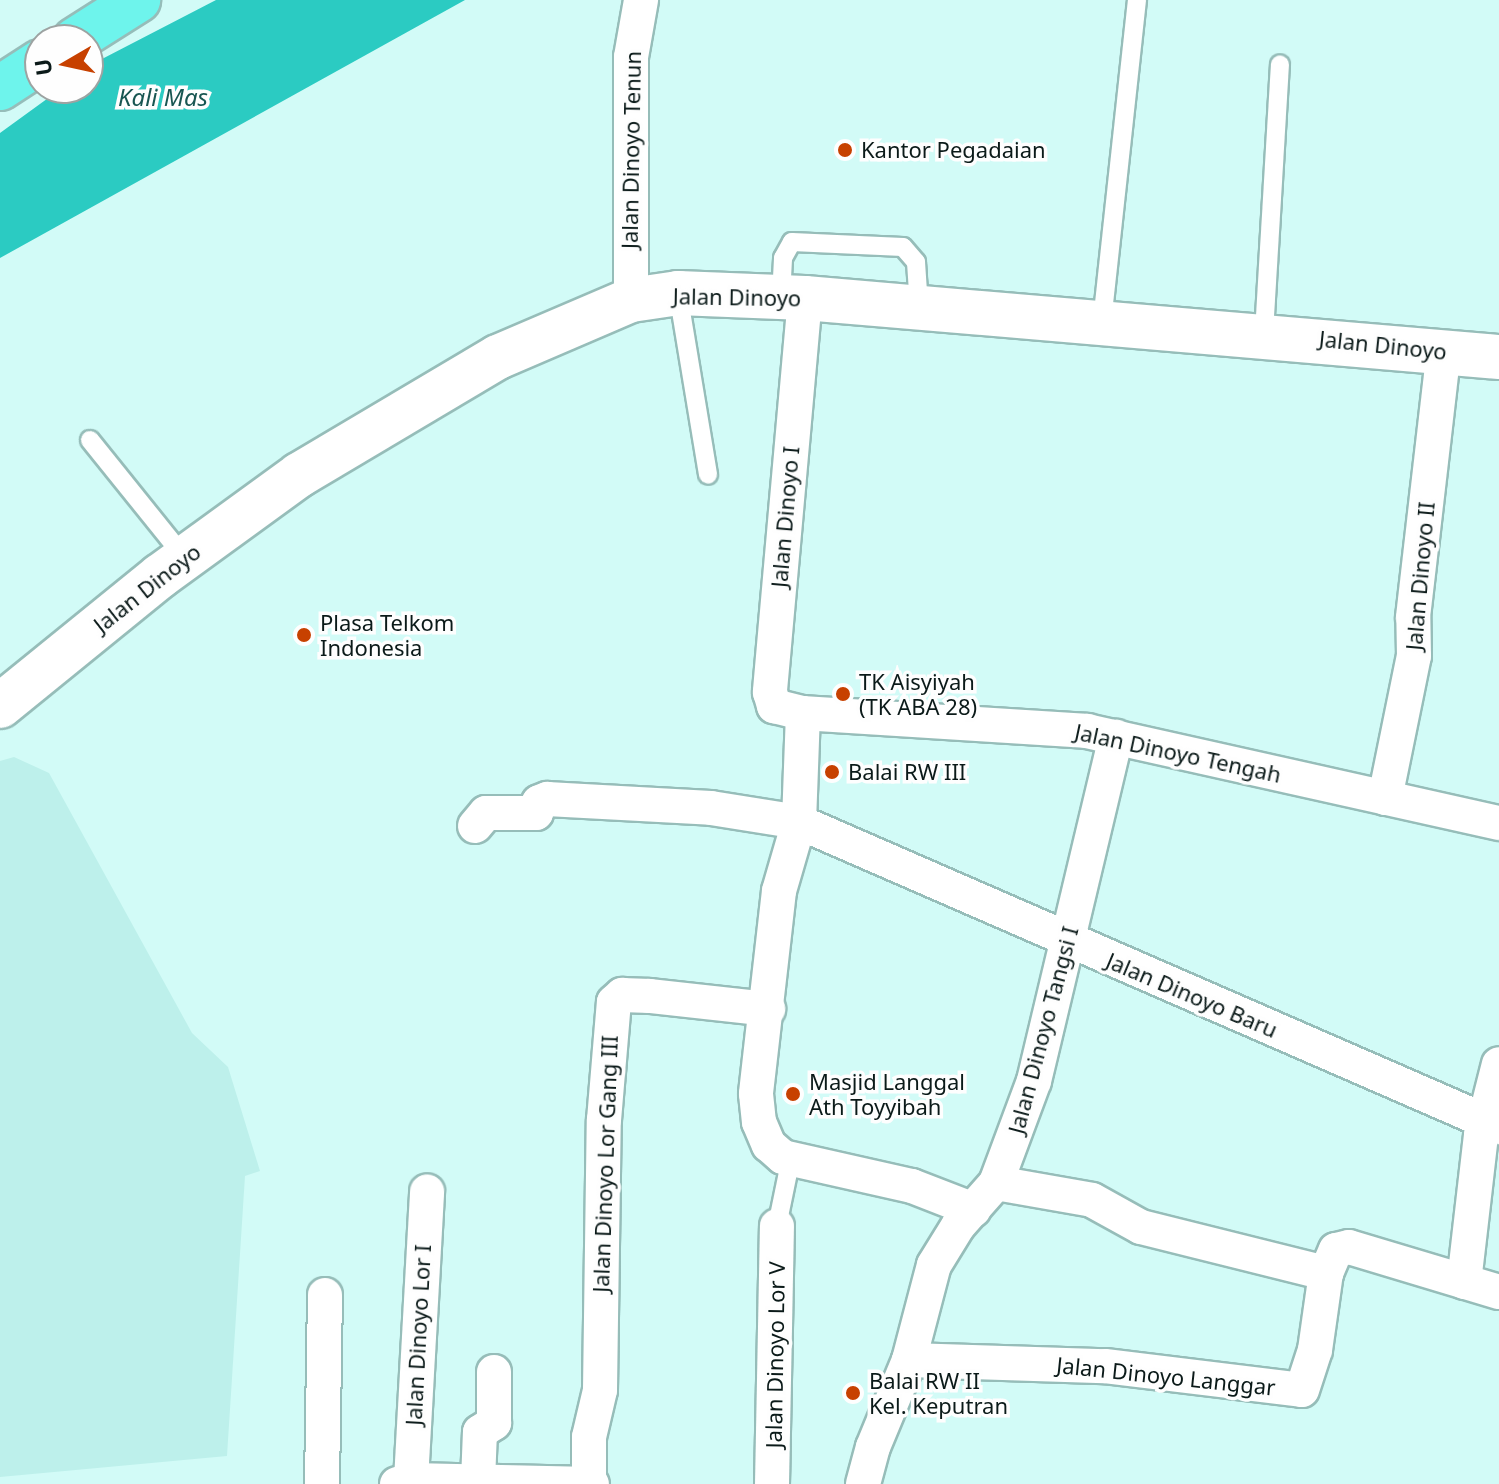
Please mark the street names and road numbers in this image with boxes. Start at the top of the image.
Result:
street label: Jalan Dinoyo Tenun [616,51,646,249]
street label: Jalan Dinoyo [673,283,801,311]
street label: Jalan Dinoyo [1318,325,1448,365]
street label: Jalan Dinoyo I [766,445,804,589]
street label: Jalan Dinoyo II [1400,501,1440,651]
street label: Jalan Dinoyo [88,538,206,638]
street label: Jalan Dinoyo Tengah [1072,718,1284,788]
street label: Jalan Dinoyo Tangsi I [1003,923,1083,1137]
street label: Jalan Dinoyo Baru [1102,947,1282,1043]
street label: Jalan Dinoyo Lor Gang III [587,1035,623,1293]
street label: Jalan Dinoyo Lor I [400,1244,436,1426]
street label: Jalan Dinoyo Lor V [760,1261,790,1449]
street label: Jalan Dinoyo Langgar [1055,1351,1277,1401]

